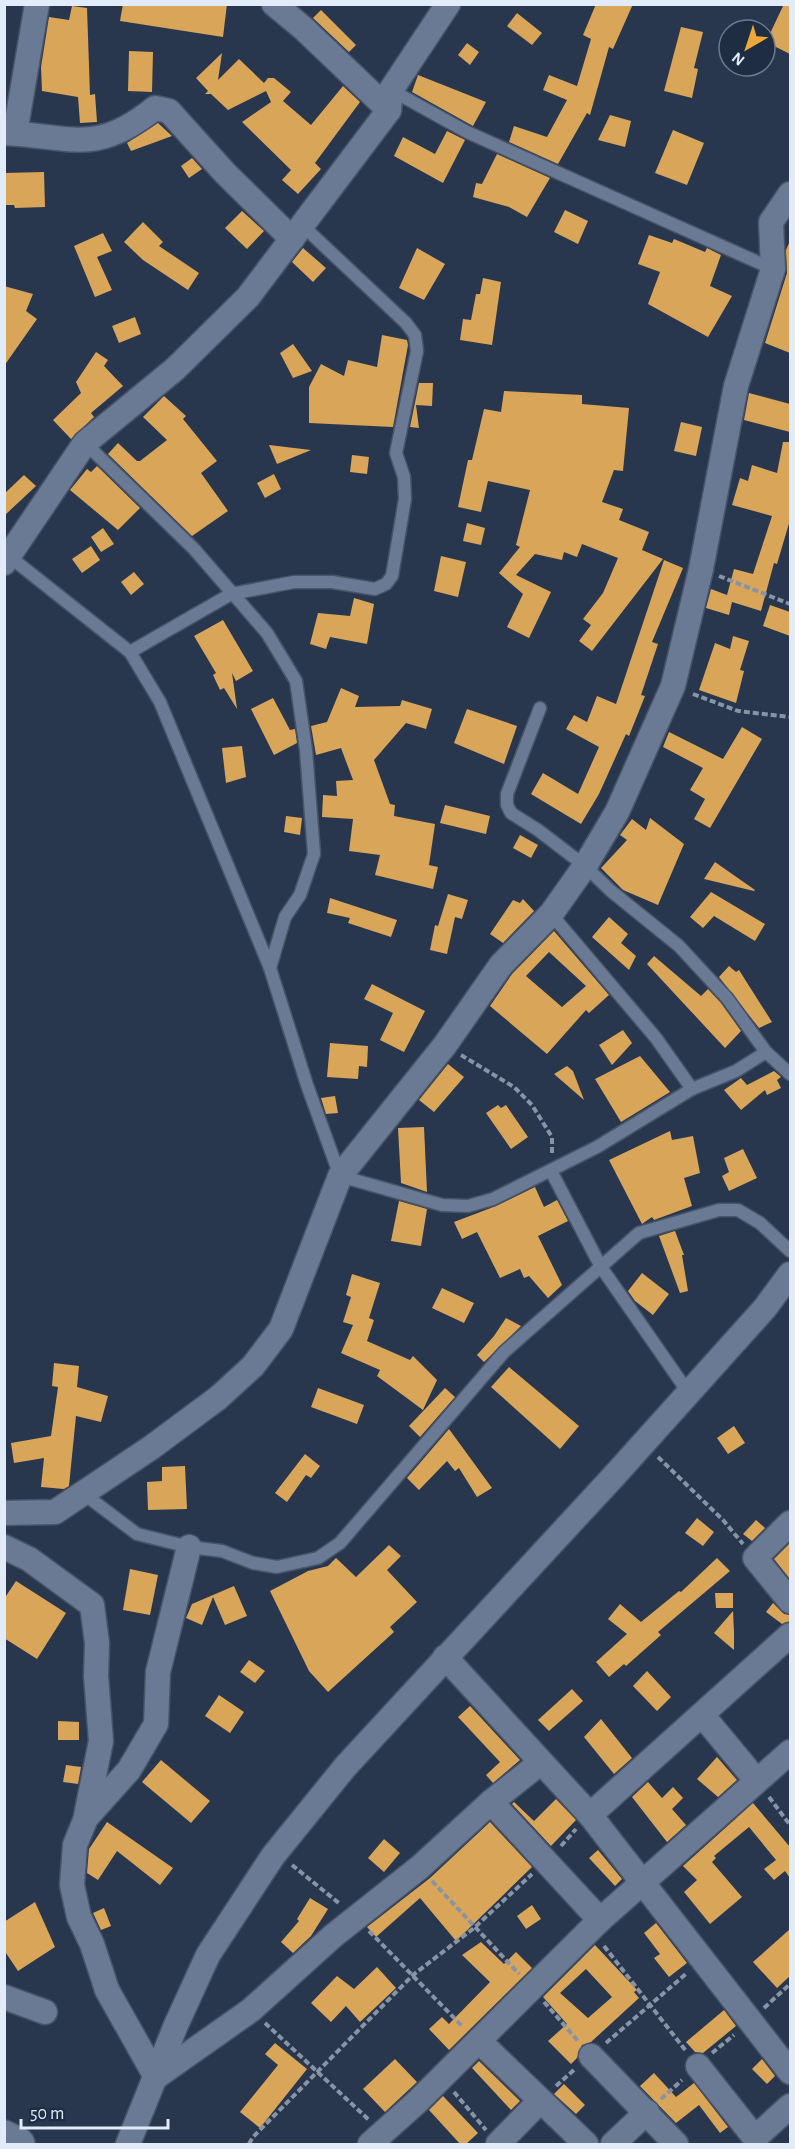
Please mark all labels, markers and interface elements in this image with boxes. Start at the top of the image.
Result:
north arrow [717,18,777,78]
text: N [729,49,748,69]
scale bar [21,2092,168,2130]
text: 50 m [30,2105,64,2123]

